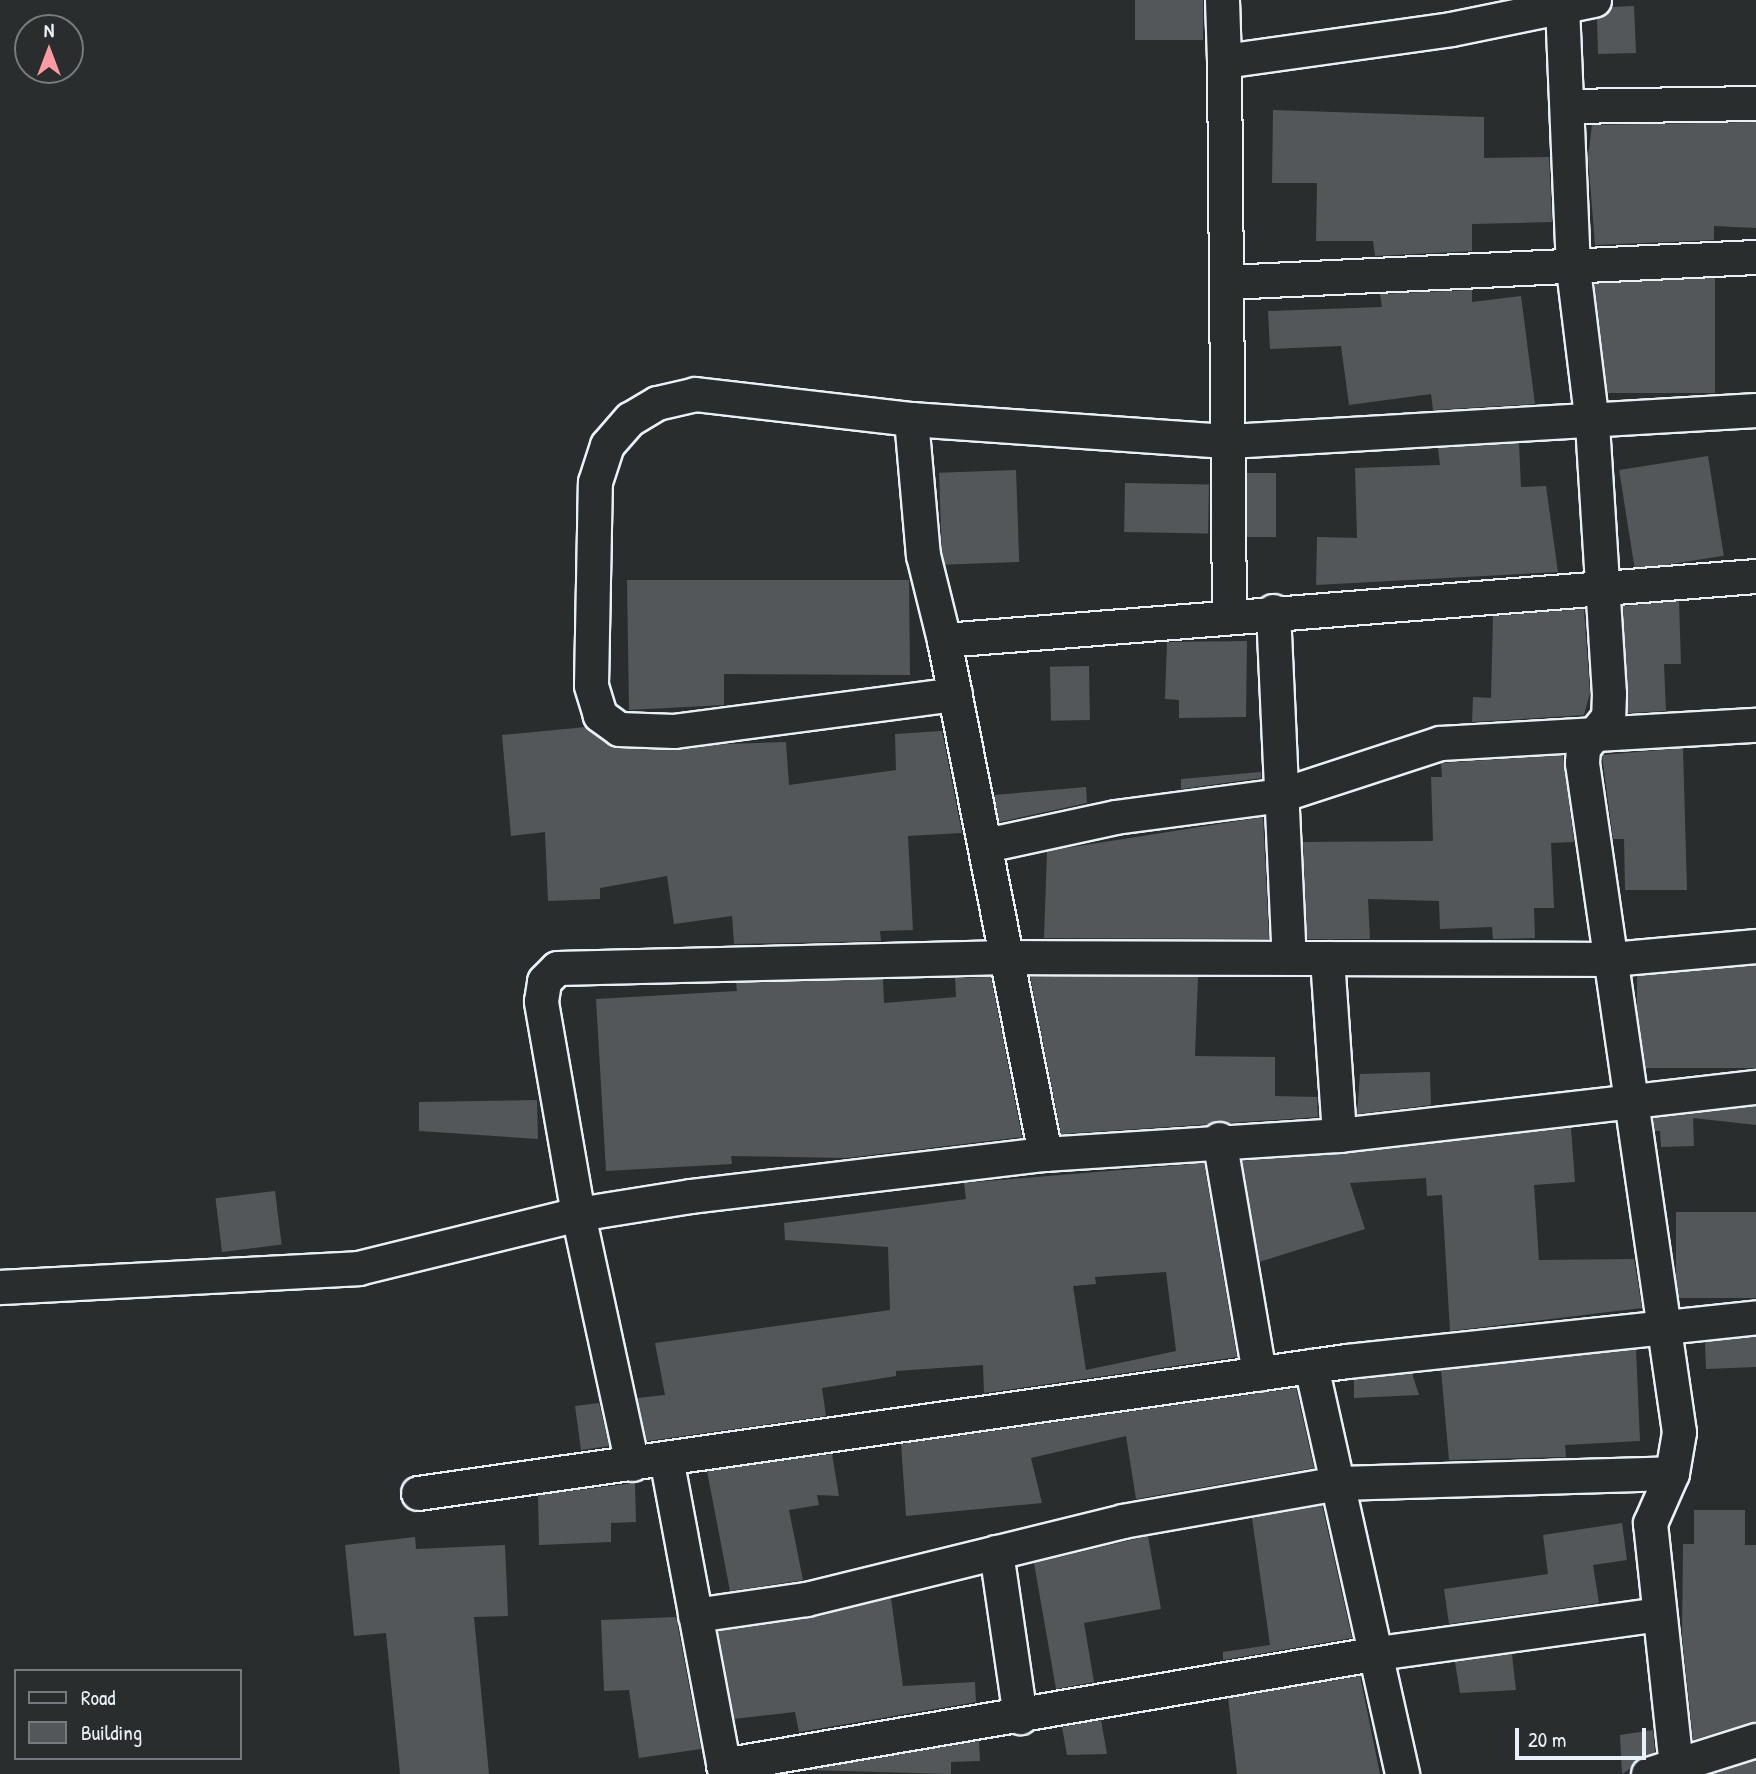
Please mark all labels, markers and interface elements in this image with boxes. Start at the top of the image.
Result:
north arrow [14,14,84,84]
text: N [44,17,54,43]
legend [14,1669,242,1760]
text: Road [81,1683,115,1712]
scale bar [1518,1714,1649,1758]
text: Building [81,1718,142,1747]
text: 20 m [1528,1725,1566,1754]

